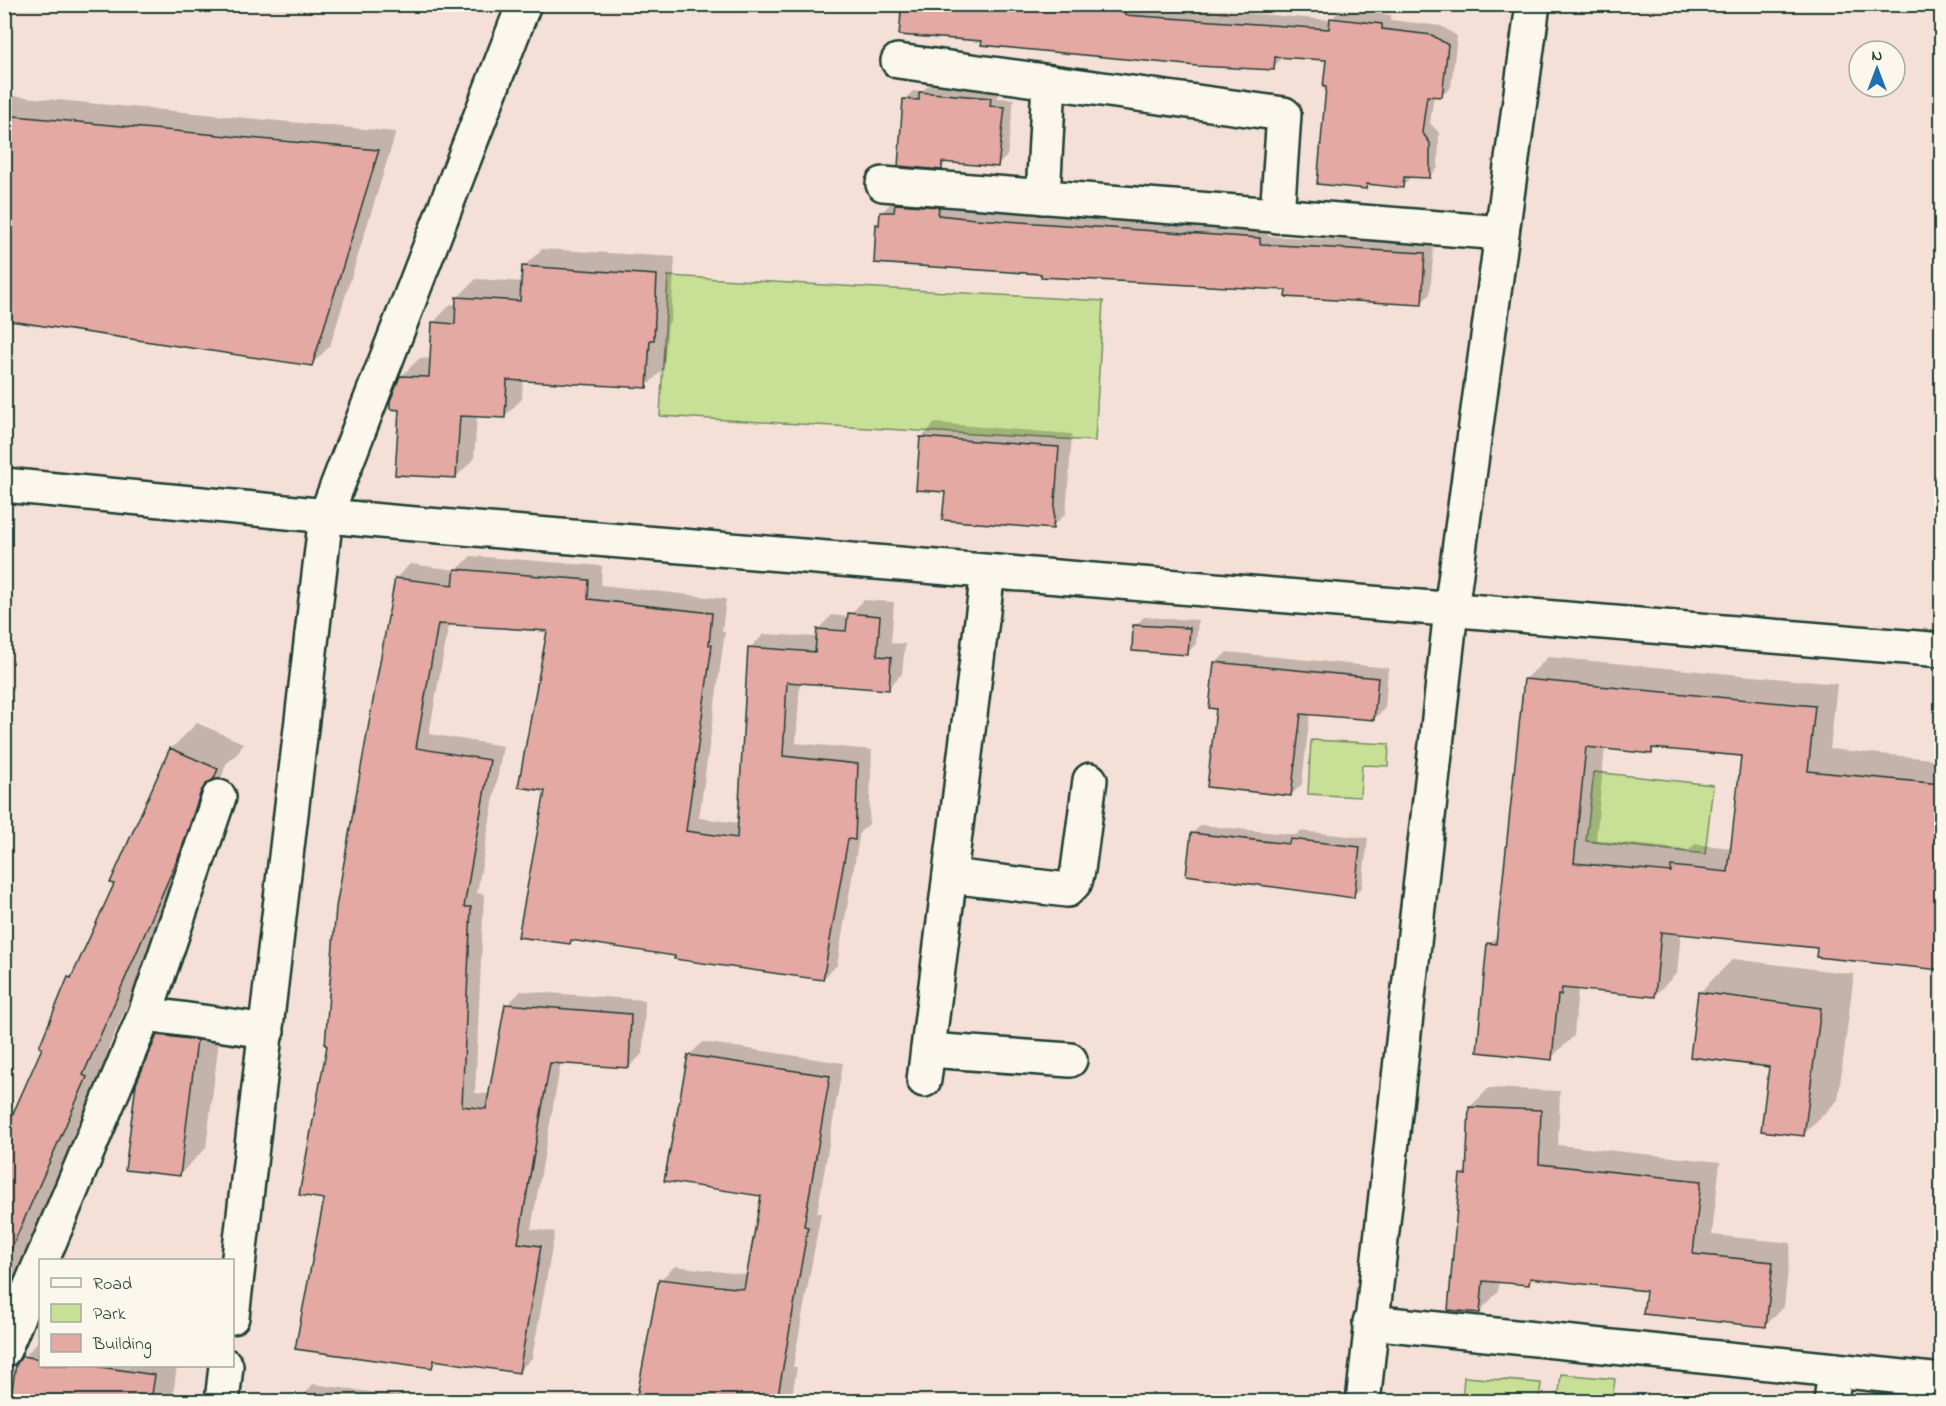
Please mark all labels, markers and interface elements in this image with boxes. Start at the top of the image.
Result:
north arrow [1847,39,1907,99]
text: N [1872,44,1883,68]
legend [39,1259,234,1367]
text: Road [93,1272,132,1298]
text: Park [93,1302,126,1328]
text: Building [92,1332,152,1359]

